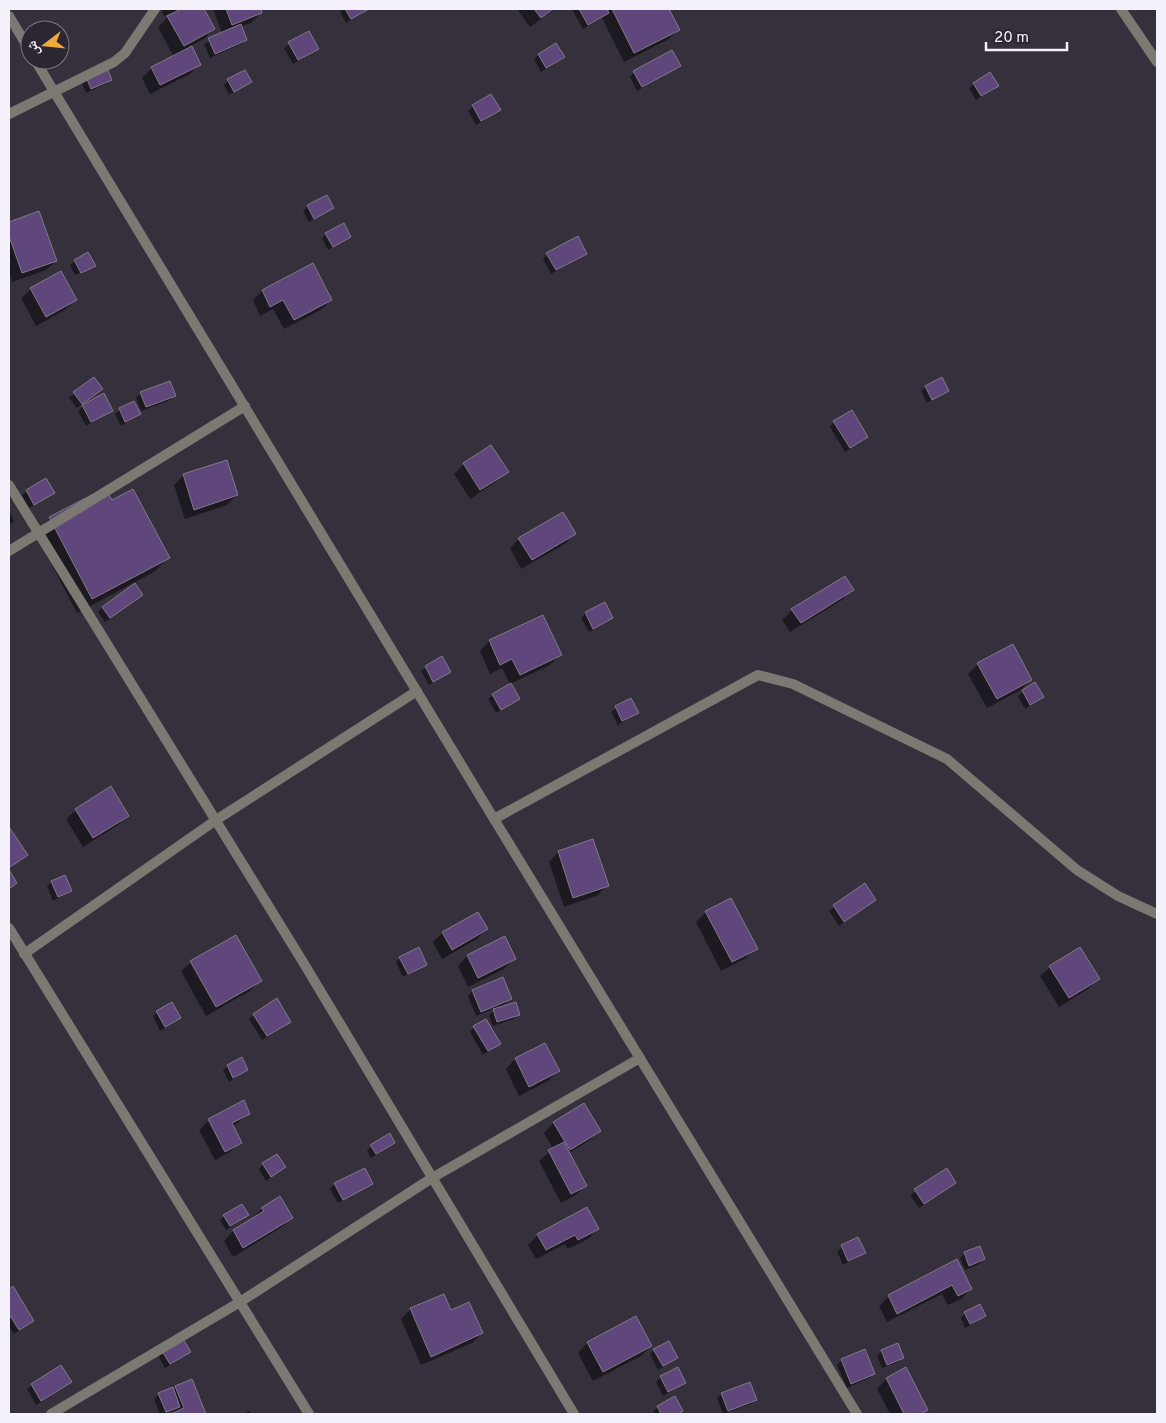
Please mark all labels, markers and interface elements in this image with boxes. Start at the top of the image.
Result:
north arrow [20,20,70,70]
scale bar [986,20,1067,52]
text: 20 m [994,29,1029,48]
text: ش [24,39,44,58]

